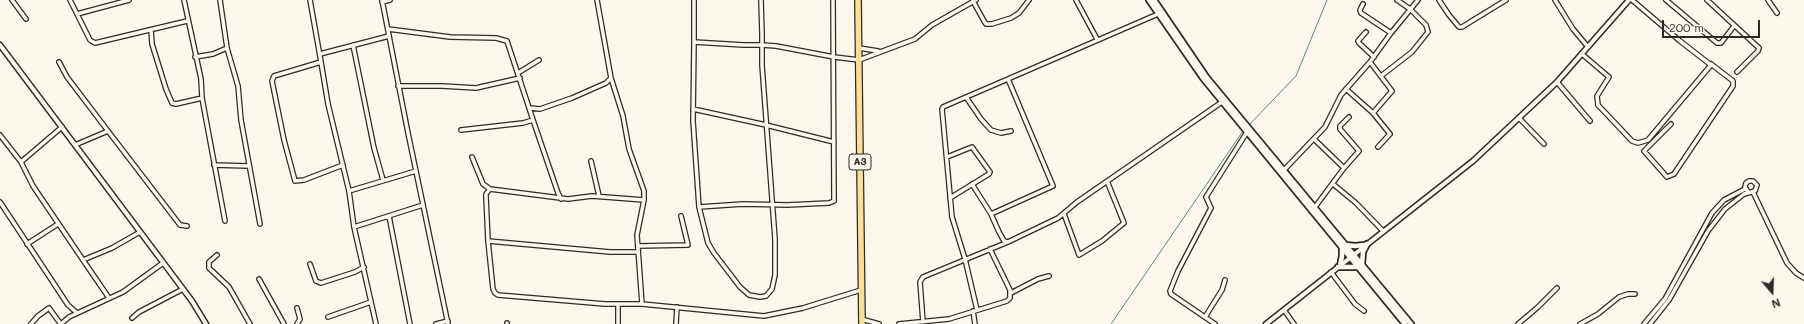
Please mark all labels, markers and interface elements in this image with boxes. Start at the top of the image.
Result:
scale bar [1664,12,1762,38]
text: 200 m [1669,19,1704,35]
road number: A3 [849,154,871,170]
north arrow [1752,272,1792,312]
text: N [1770,295,1782,312]

